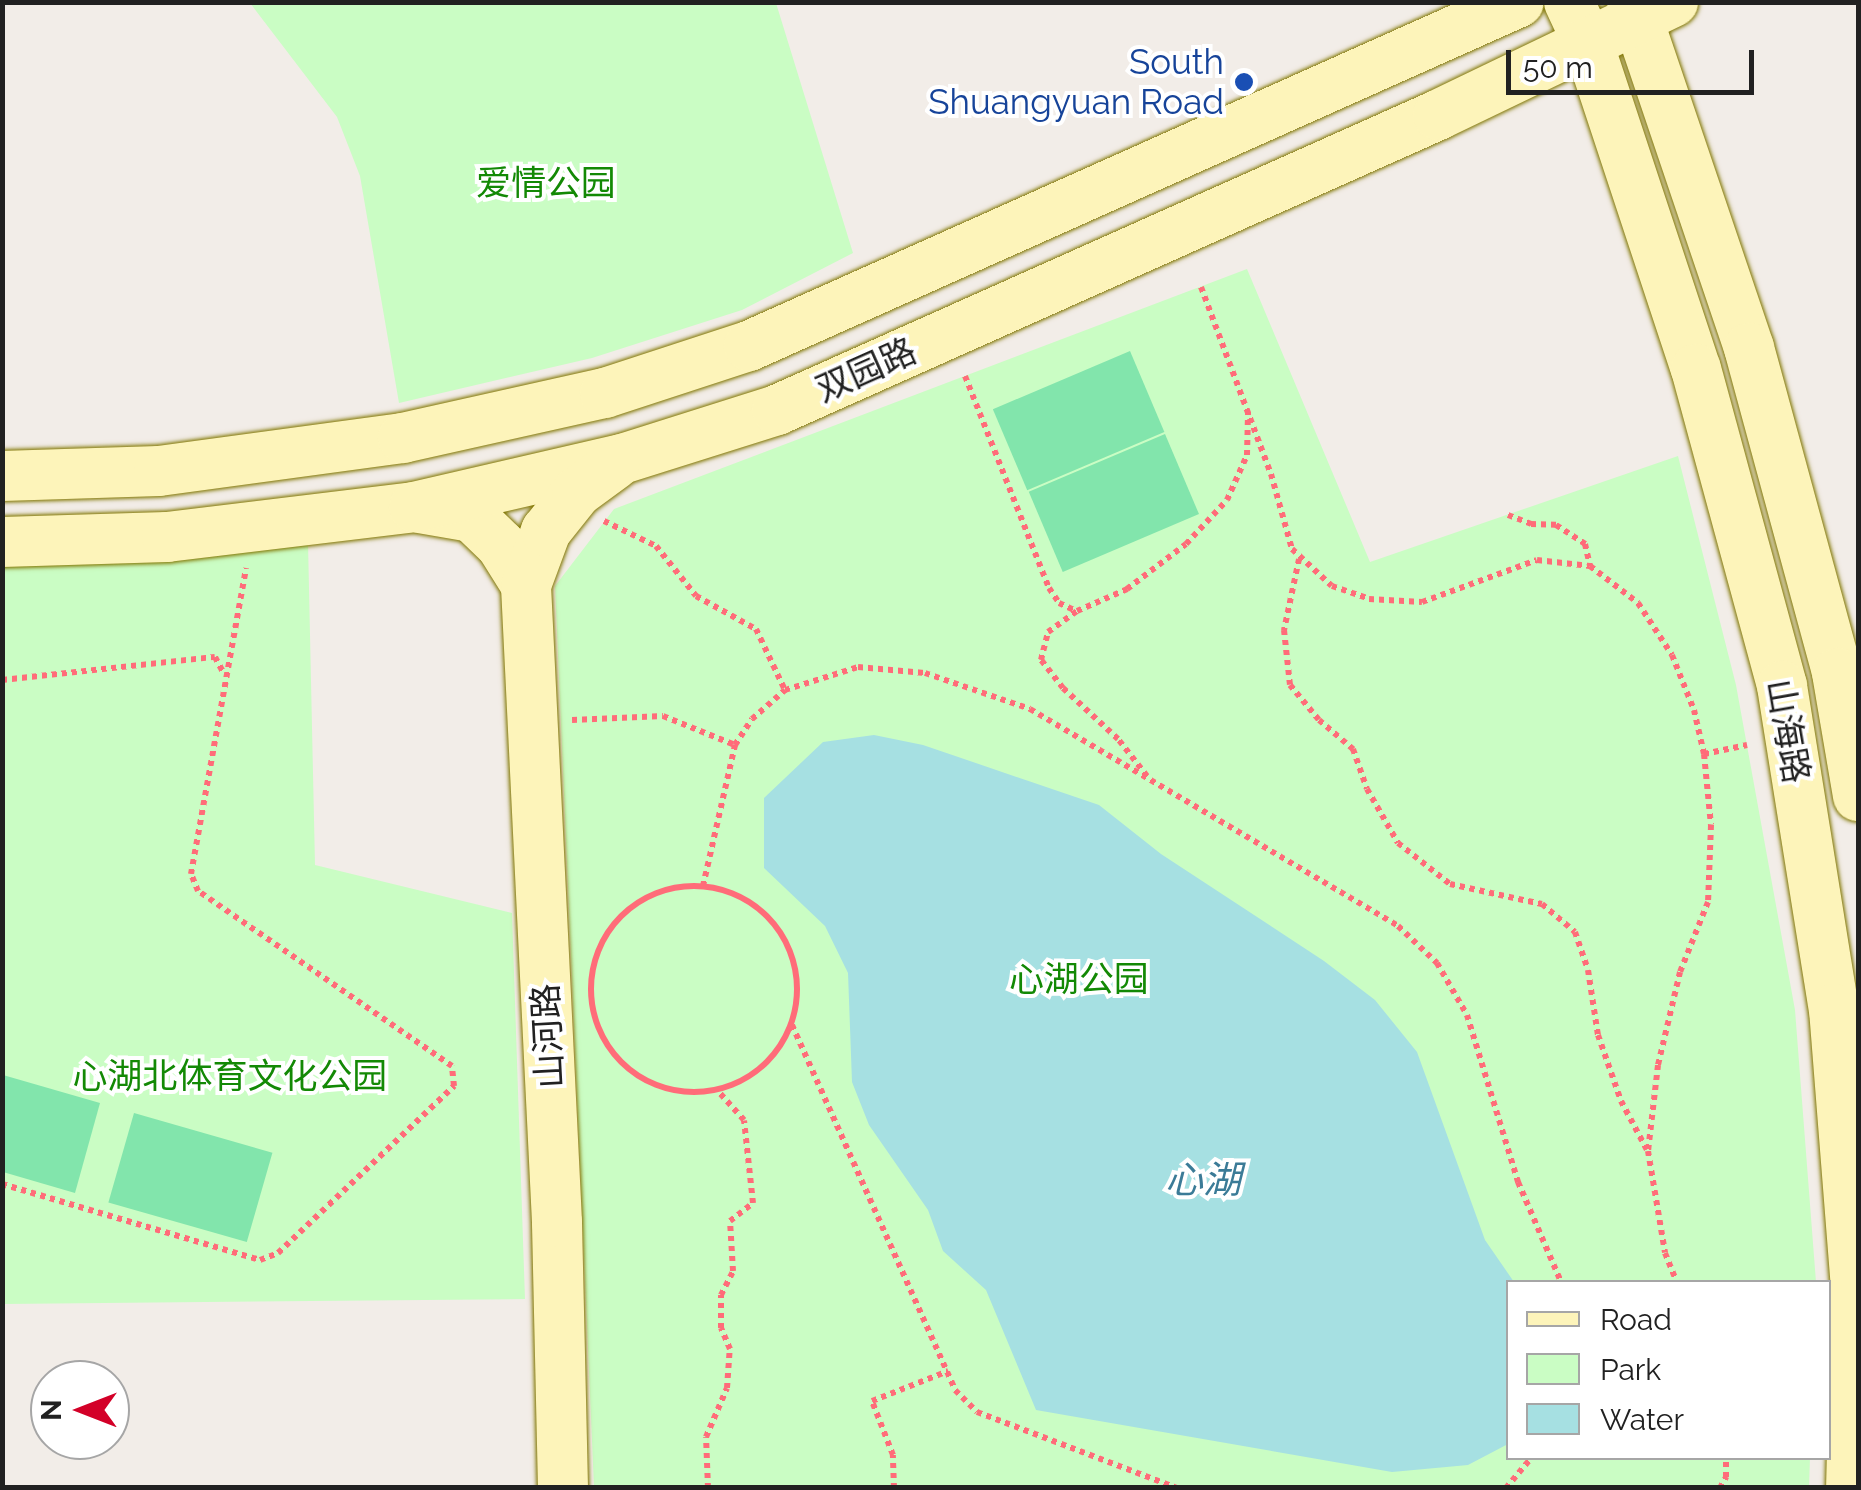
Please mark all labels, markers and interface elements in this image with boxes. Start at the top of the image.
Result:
scale bar [1511,30,1758,92]
place label: South Shuangyuan Road [928,41,1224,123]
text: 50 m [1523,50,1593,85]
marker: South Shuangyuan Road [1233,71,1255,93]
park label: 爱情公园 [476,162,616,204]
street label: 双园路 [809,329,923,411]
street label: 山海路 [1758,676,1818,786]
park label: 心湖公园 [1009,958,1149,1000]
street label: 山河路 [524,982,572,1090]
park label: 心湖北体育文化公园 [73,1055,387,1097]
water label: 心湖 [1165,1157,1241,1203]
legend [1506,1280,1831,1460]
text: Road [1600,1302,1672,1337]
text: Park [1600,1352,1661,1387]
north arrow [30,1360,130,1460]
text: N [35,1399,68,1421]
text: Water [1600,1402,1684,1437]

